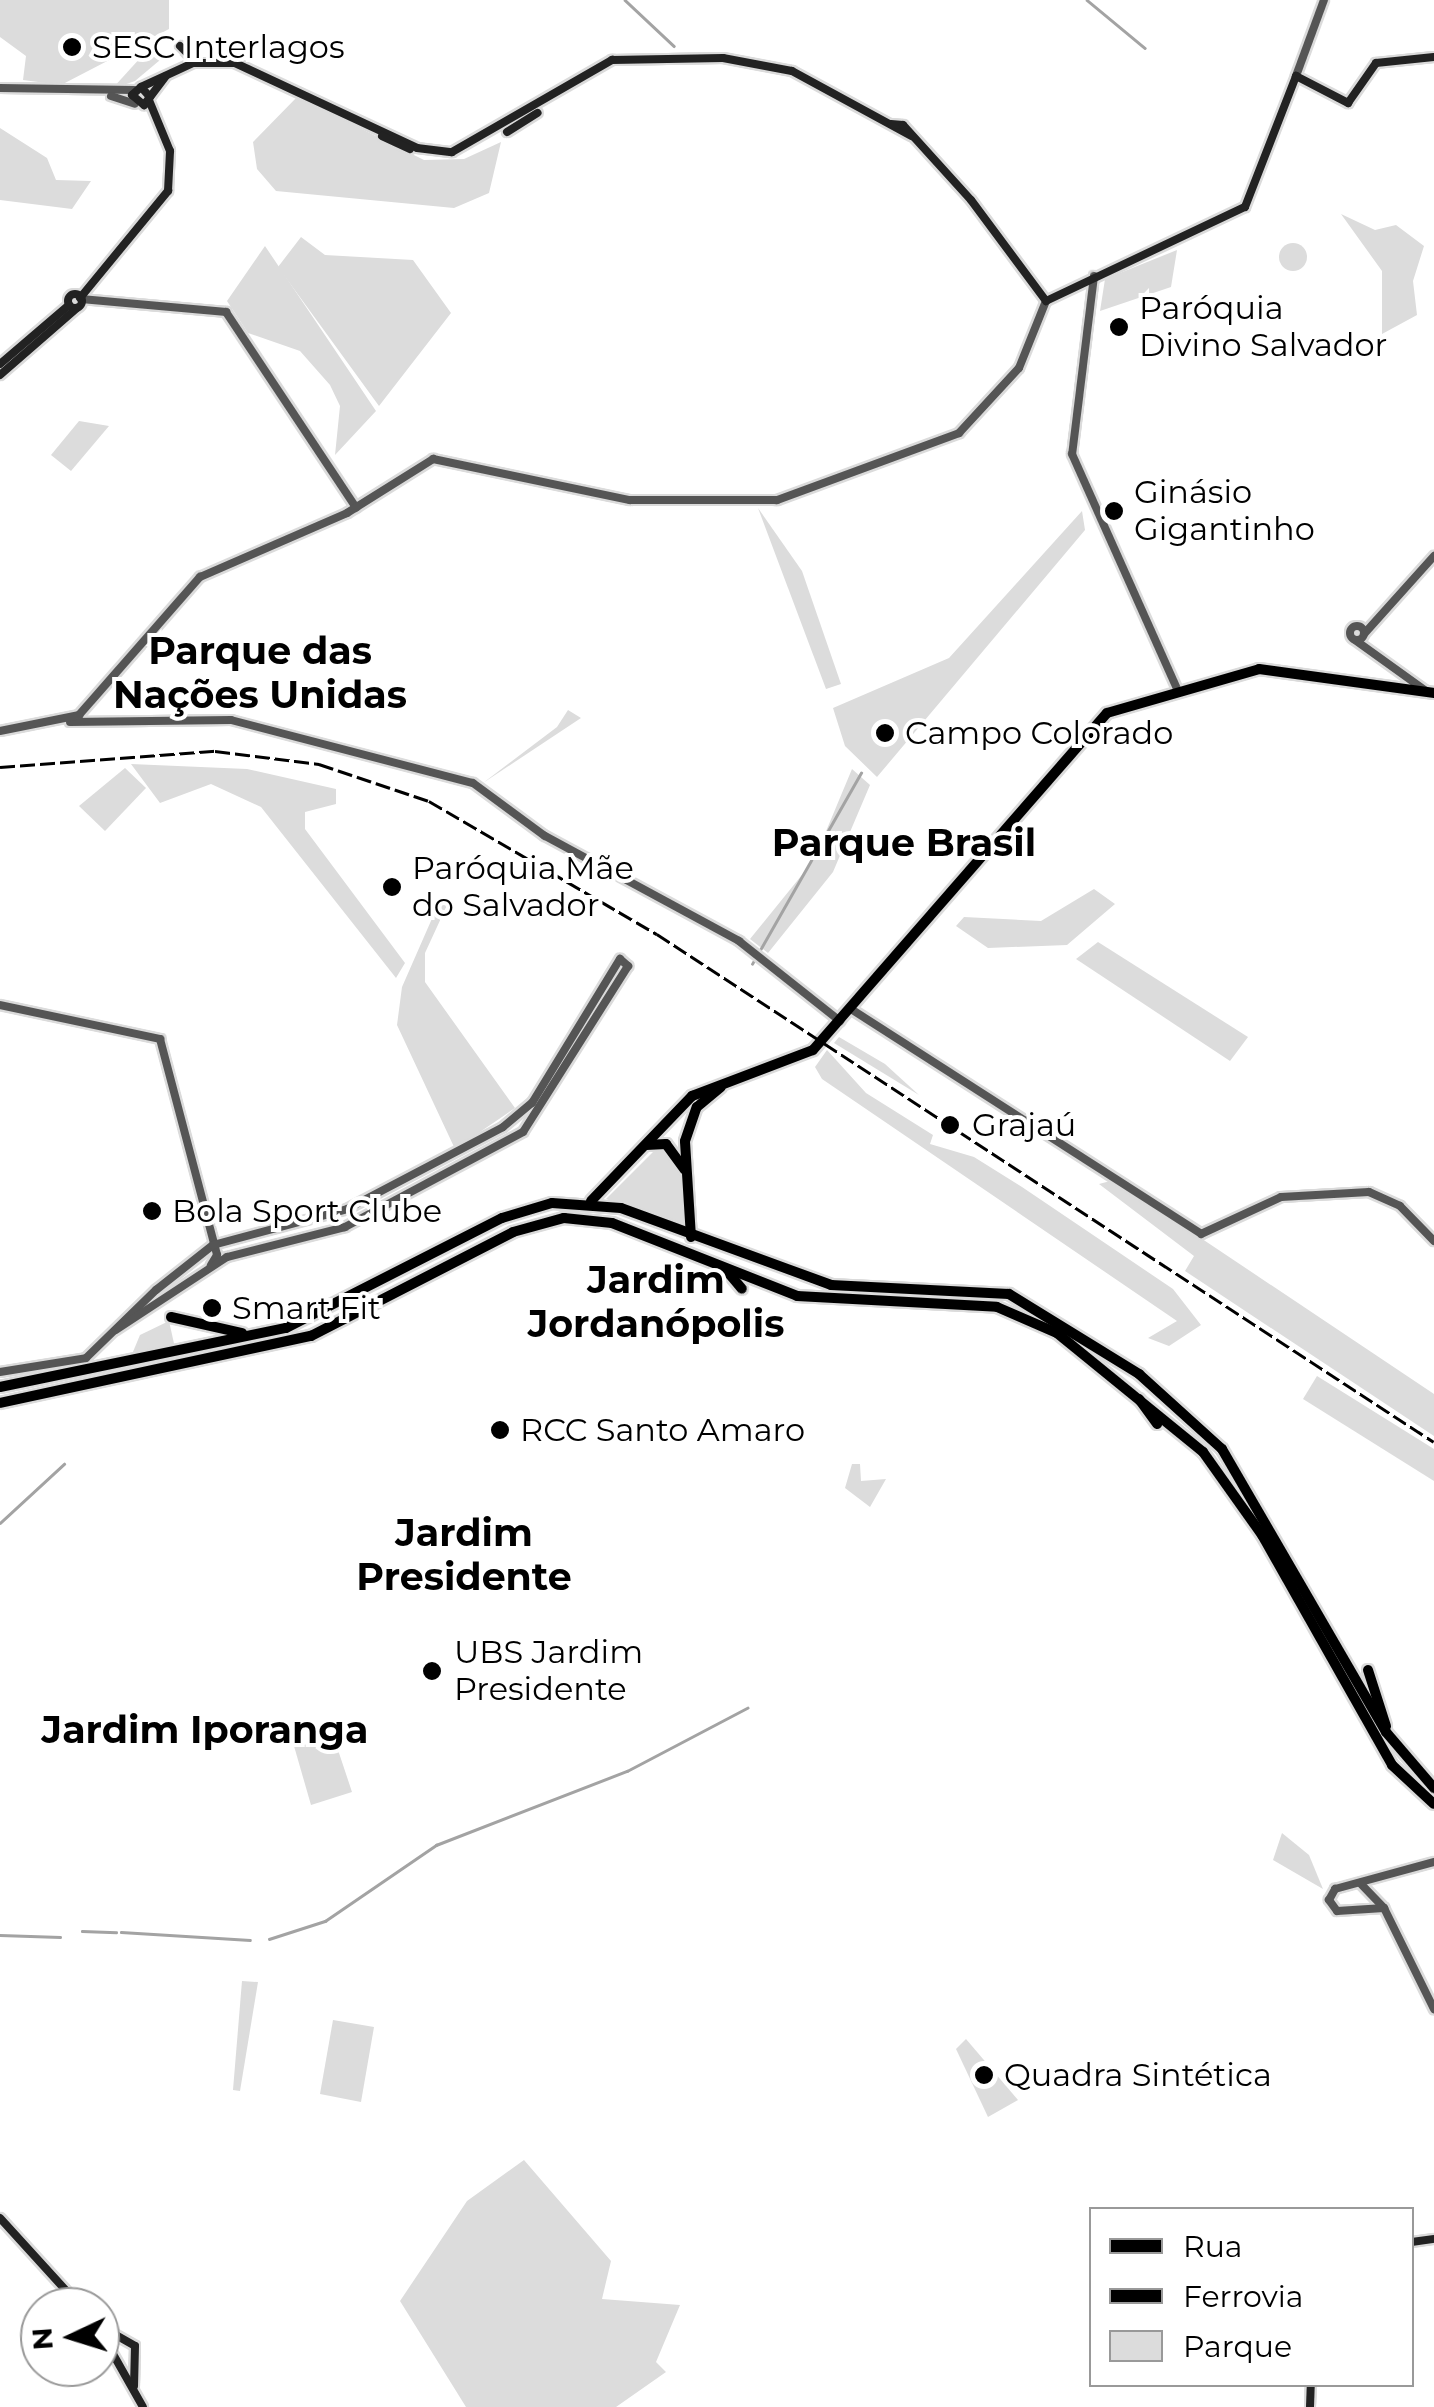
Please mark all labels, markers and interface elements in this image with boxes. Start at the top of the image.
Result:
place label: SESC Interlagos [92,28,345,66]
marker: SESC Interlagos [61,36,83,58]
place label: Paróquia Divino Salvador [1139,290,1387,365]
marker: Paróquia Divino Salvador [1108,316,1130,338]
place label: Ginásio Gigantinho [1134,474,1315,549]
marker: Ginásio Gigantinho [1103,500,1125,522]
district label: Parque das Nações Unidas [113,628,407,718]
place label: Campo Colorado [905,714,1173,752]
marker: Campo Colorado [874,722,896,744]
district label: Parque Brasil [772,820,1036,866]
place label: Paróquia Mãe do Salvador [412,850,634,925]
marker: Paróquia Mãe do Salvador [381,876,403,898]
place label: Grajaú [972,1106,1076,1144]
marker: Grajaú [937,1112,963,1138]
place label: Bola Sport Clube [172,1192,442,1230]
marker: Bola Sport Clube [141,1200,163,1222]
district label: Jardim Jordanópolis [528,1257,784,1346]
place label: Smart Fit [232,1289,381,1327]
marker: Smart Fit [201,1297,223,1319]
place label: RCC Santo Amaro [520,1411,805,1449]
marker: RCC Santo Amaro [489,1419,511,1441]
district label: Jardim Presidente [356,1510,572,1600]
place label: UBS Jardim Presidente [454,1634,643,1709]
marker: UBS Jardim Presidente [419,1658,445,1684]
district label: Jardim Iporanga [42,1707,368,1753]
place label: Quadra Sintética [1004,2056,1272,2094]
marker: Quadra Sintética [973,2064,995,2086]
legend [1089,2207,1414,2387]
text: Rua [1183,2228,1243,2265]
text: Ferrovia [1183,2278,1303,2315]
north arrow [20,2287,120,2387]
text: N [24,2326,60,2351]
text: Parque [1183,2328,1292,2365]

